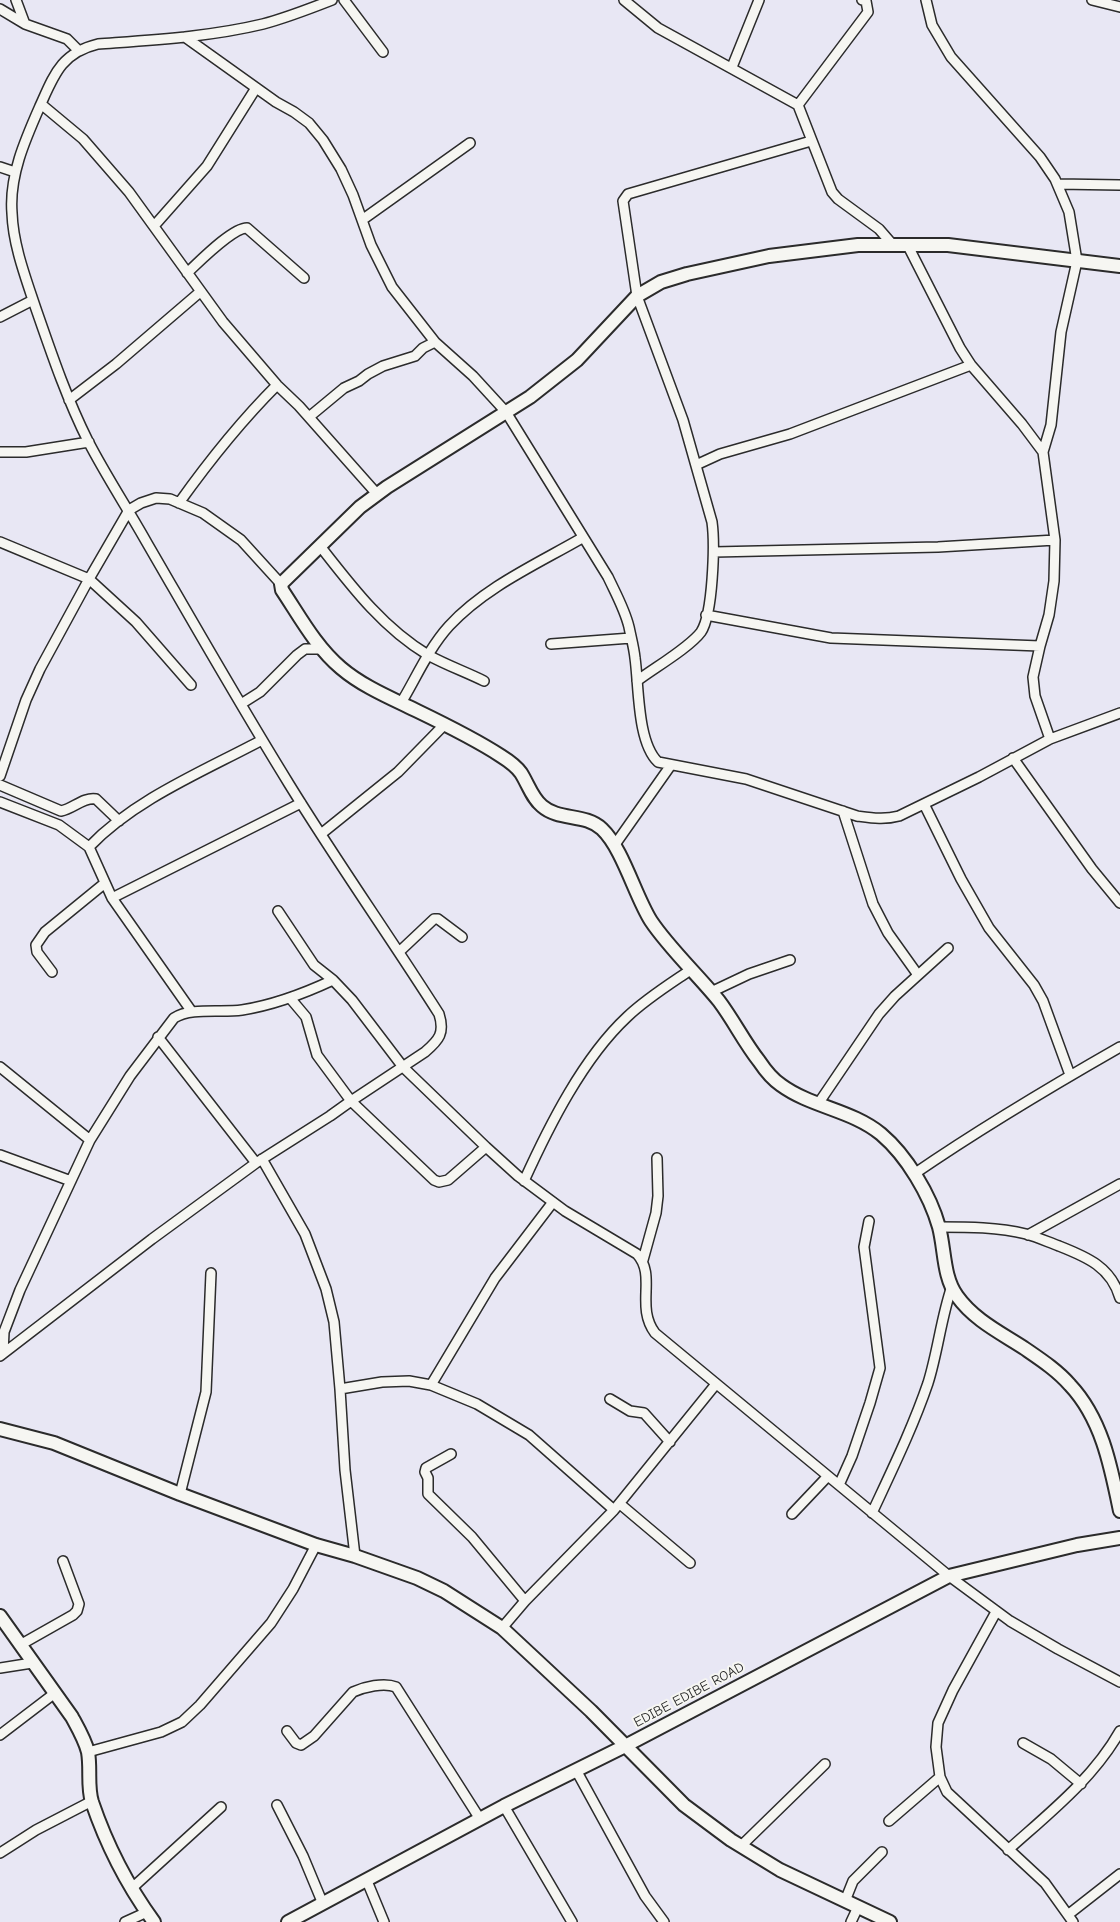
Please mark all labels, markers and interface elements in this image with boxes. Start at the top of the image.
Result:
street label: EDIBE EDIBE ROAD [631,1659,747,1731]

